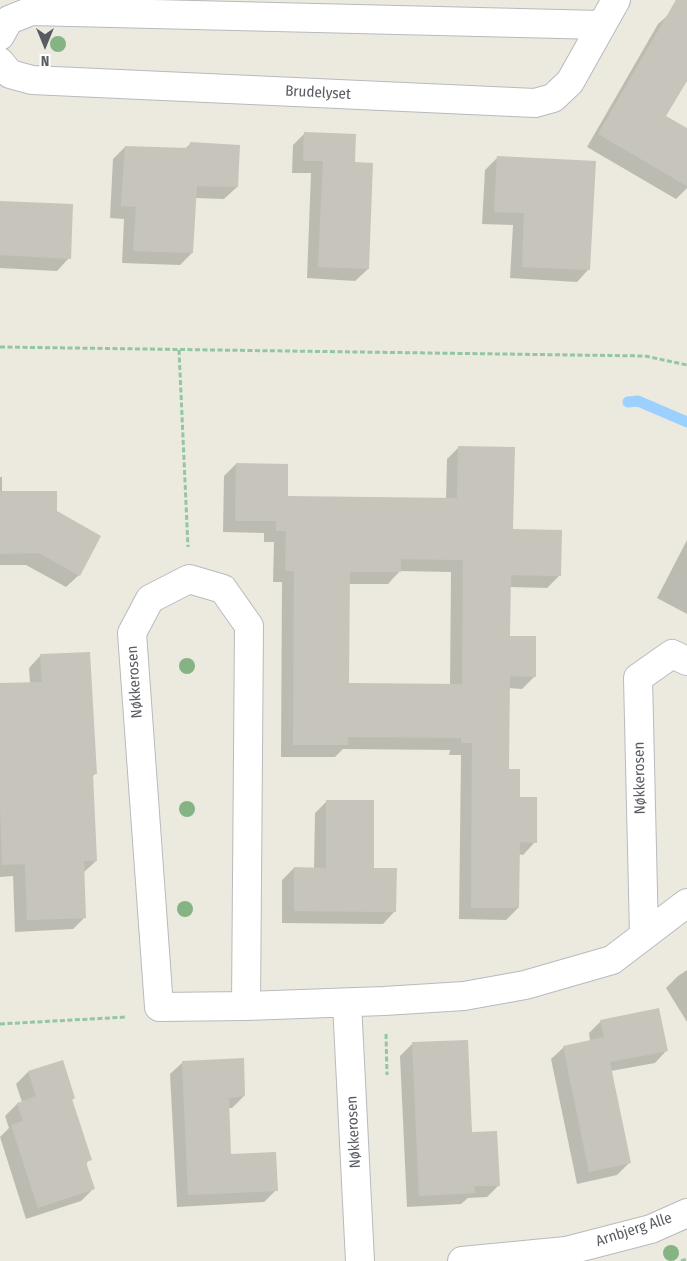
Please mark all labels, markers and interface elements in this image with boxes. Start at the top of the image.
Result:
north arrow [20,20,70,70]
text: N [41,52,49,69]
street label: Brudelyset [285,82,351,104]
street label: Nøkkerosen [123,645,147,719]
street label: Nøkkerosen [630,742,650,814]
street label: Nøkkerosen [343,1095,365,1169]
street label: Arnbjerg Alle [594,1209,674,1251]

